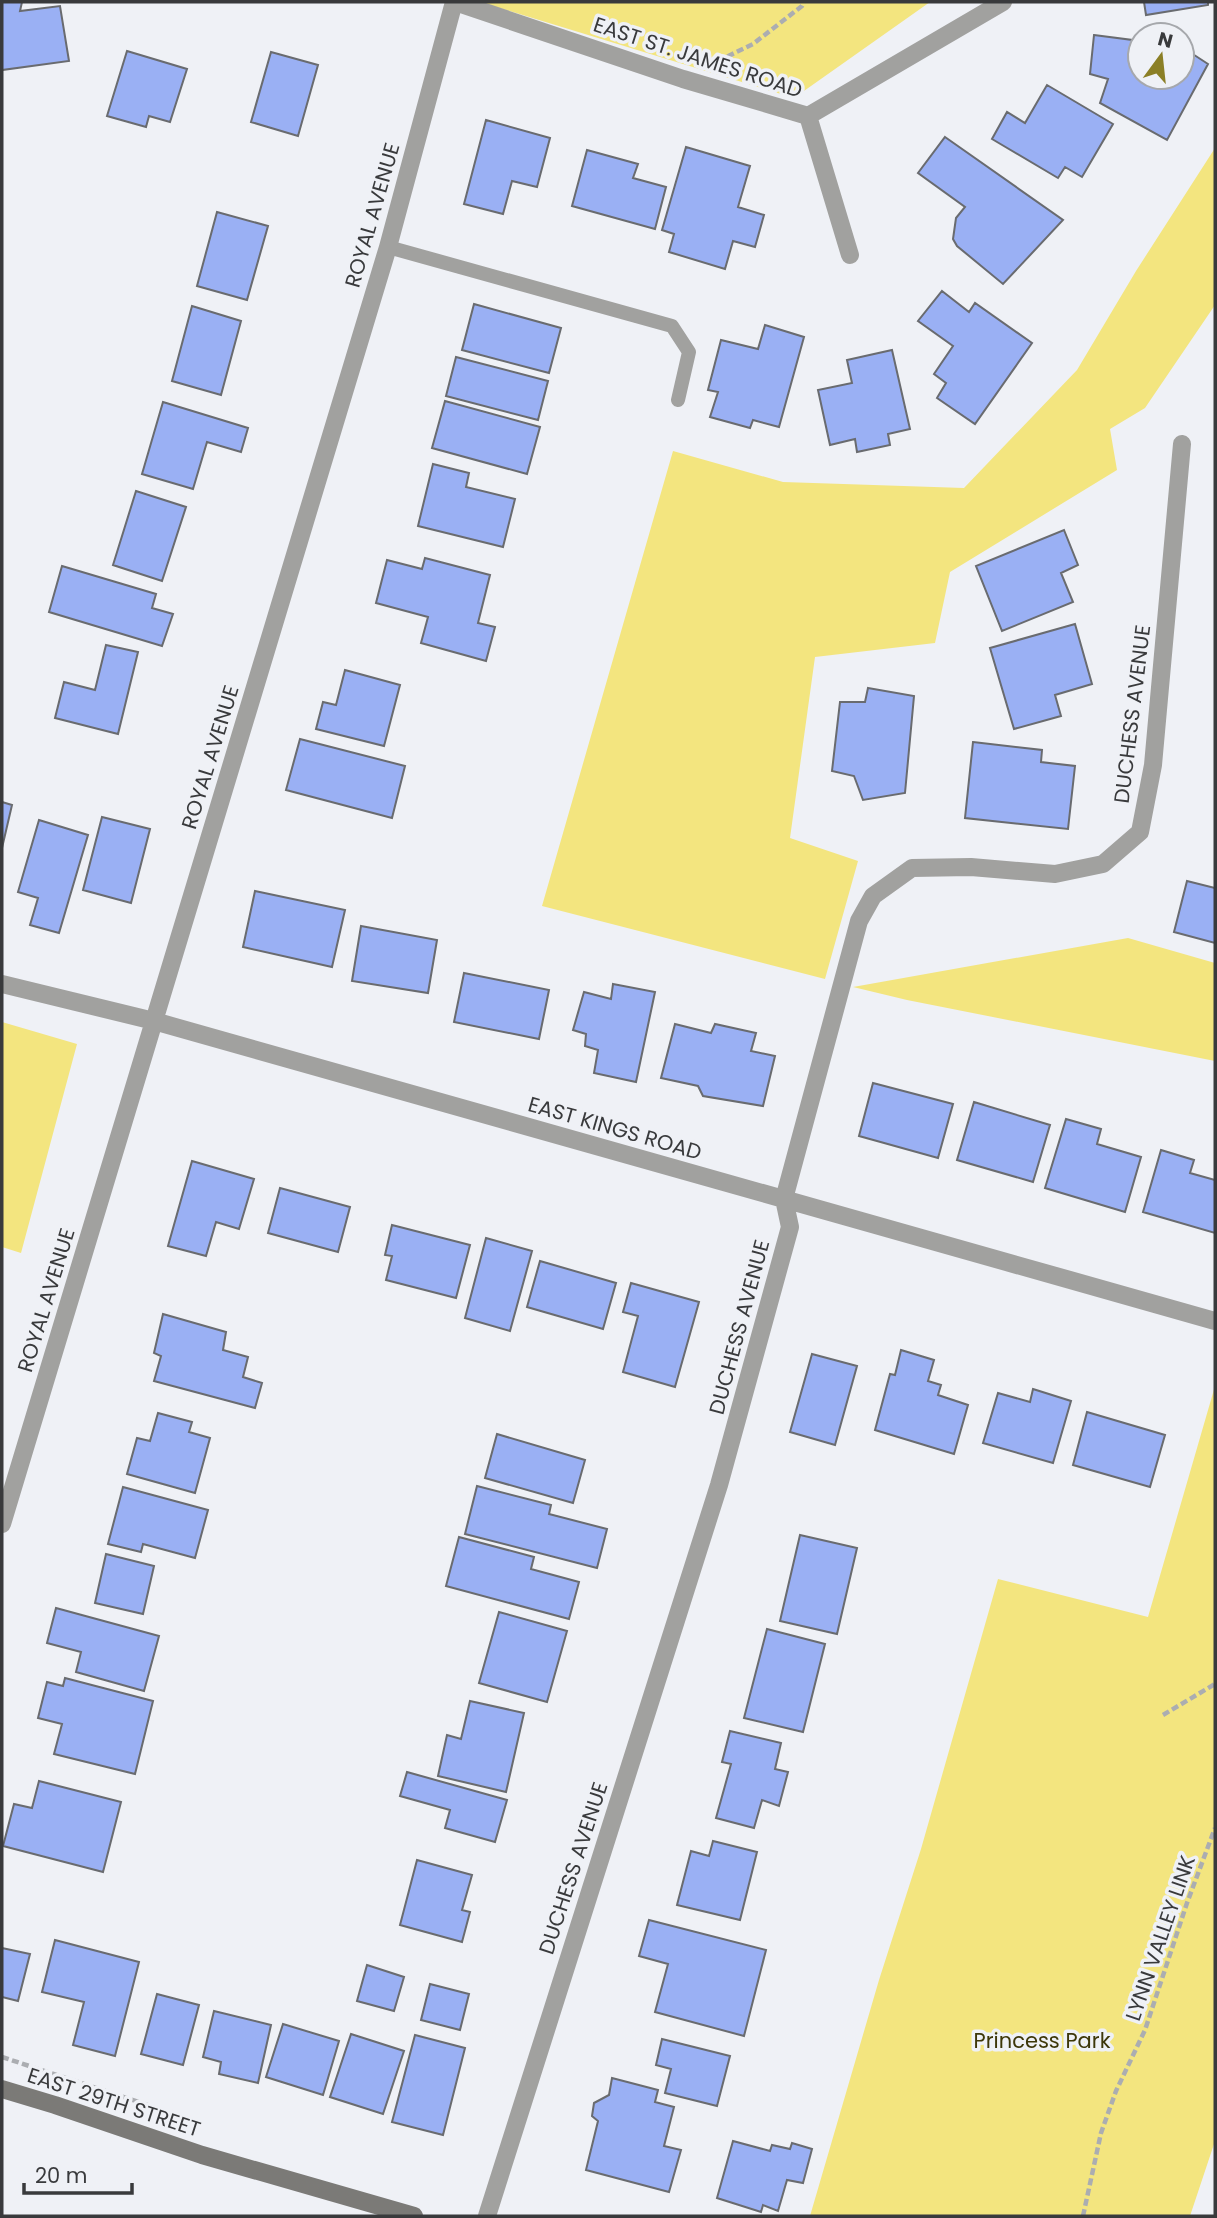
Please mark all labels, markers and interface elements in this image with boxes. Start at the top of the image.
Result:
street label: EAST ST. JAMES ROAD [590,9,806,105]
north arrow [1126,21,1196,91]
text: N [1155,25,1176,55]
street label: ROYAL AVENUE [337,139,407,291]
street label: DUCHESS AVENUE [1107,623,1157,805]
street label: ROYAL AVENUE [174,681,246,833]
street label: EAST KINGS ROAD [525,1089,705,1167]
street label: ROYAL AVENUE [10,1224,82,1376]
street label: DUCHESS AVENUE [702,1236,776,1418]
street label: DUCHESS AVENUE [531,1778,615,1958]
street label: LYNN VALLEY LINK [1118,1851,1202,2025]
park label: Princess Park [974,2026,1111,2055]
street label: EAST 29TH STREET [24,2060,204,2144]
scale bar [24,2152,133,2196]
text: 20 m [35,2161,88,2190]

